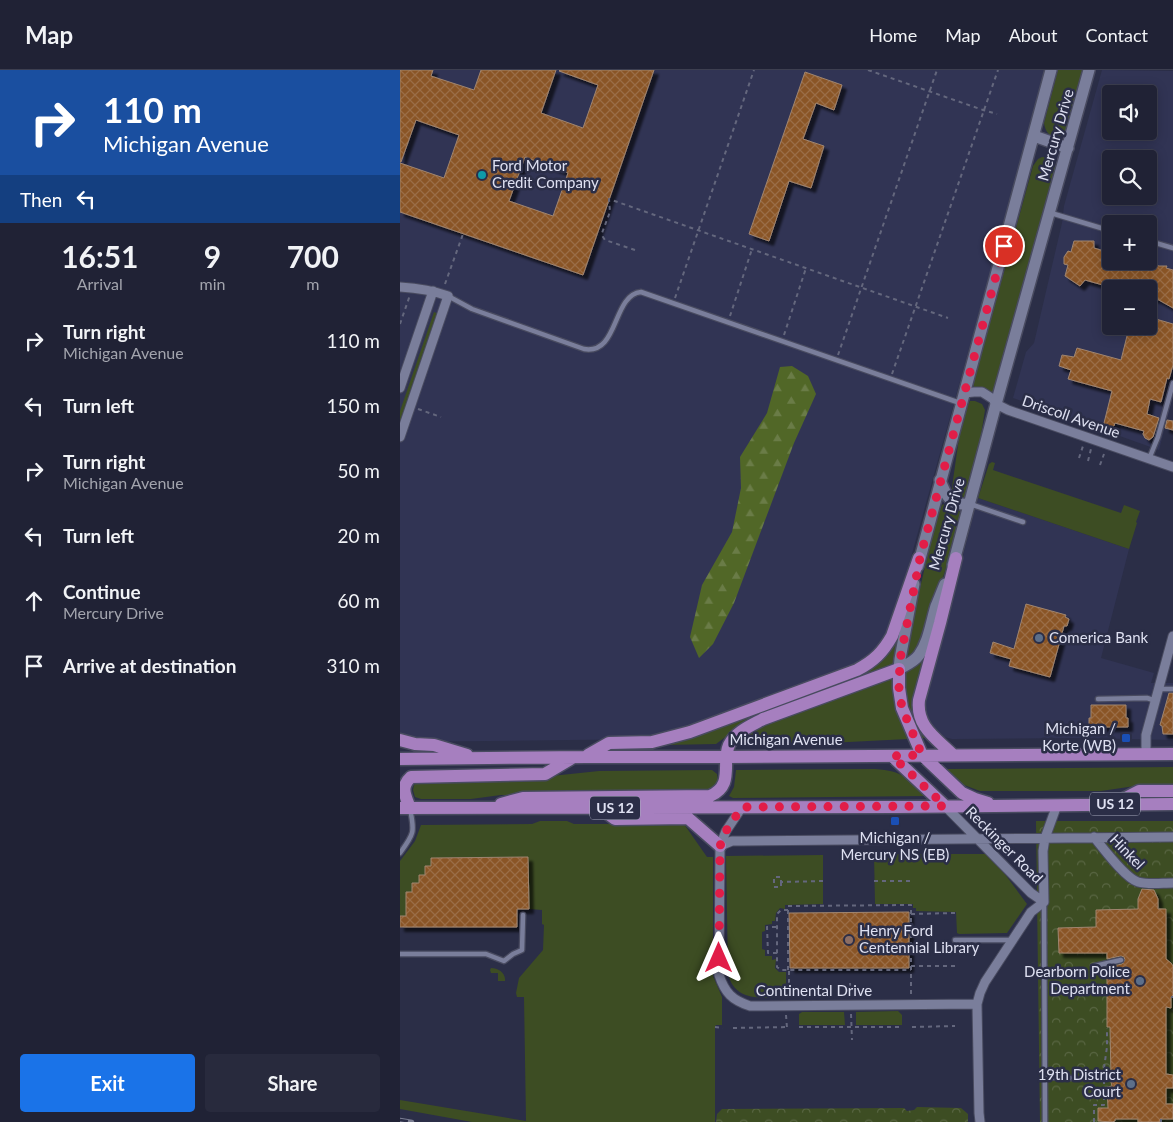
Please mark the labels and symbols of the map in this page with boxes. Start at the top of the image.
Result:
street label: Mercury Drive [1033,87,1077,183]
place label: Ford Motor Credit Company [492,156,599,191]
marker: Ford Motor Credit Company [476,169,488,181]
pin [983,225,1025,267]
street label: Driscoll Avenue [1020,391,1123,441]
street label: Mercury Drive [924,476,968,572]
place label: Comerica Bank [1049,628,1149,646]
marker: Comerica Bank [1033,632,1045,644]
place label: Michigan / Korte (WB) [1042,719,1116,754]
street label: Michigan Avenue [729,730,843,748]
marker: Michigan / Korte (WB) [1120,732,1132,744]
road number: US 12 [1090,792,1140,816]
road number: US 12 [590,796,640,820]
street label: Reckinger Road [962,802,1047,887]
marker: Michigan / Mercury NS (EB) [889,815,901,827]
place label: Michigan / Mercury NS (EB) [841,828,949,863]
street label: Hinkel [1107,830,1149,873]
place label: Henry Ford Centennial Library [859,921,979,956]
position arrow [692,931,744,983]
marker: Henry Ford Centennial Library [843,934,855,946]
place label: Dearborn Police Department [1024,962,1131,997]
marker: Dearborn Police Department [1134,975,1146,987]
street label: Continental Drive [756,981,872,999]
place label: 19th District Court [1038,1065,1122,1100]
marker: 19th District Court [1125,1078,1137,1090]

